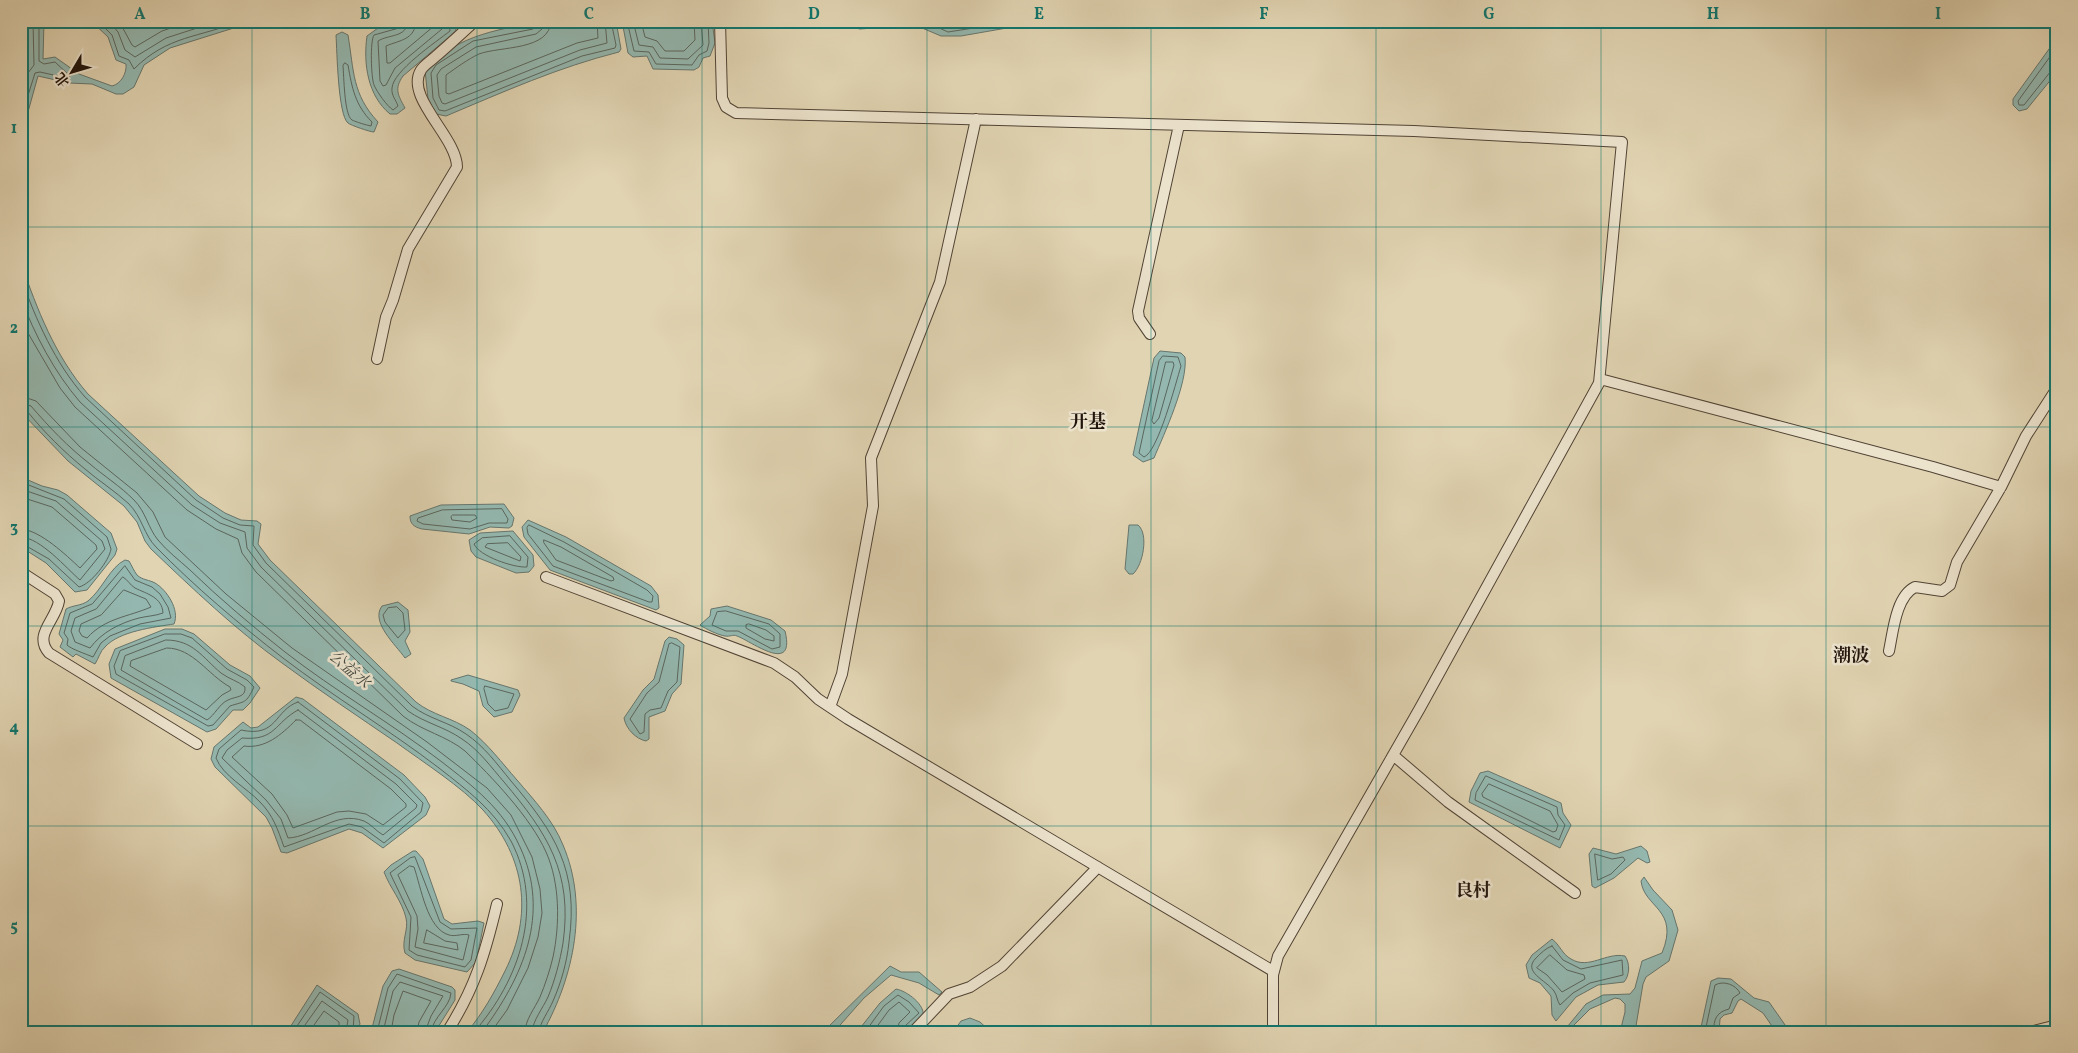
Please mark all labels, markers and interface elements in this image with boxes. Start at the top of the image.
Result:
text: A [134,4,146,26]
text: B [360,4,371,26]
text: C [584,4,594,26]
text: D [808,4,820,26]
text: E [1034,4,1044,26]
text: F [1259,4,1269,26]
text: G [1483,4,1495,26]
text: H [1707,4,1719,26]
text: I [1935,4,1941,26]
north arrow [48,48,98,98]
text: 北 [51,68,75,90]
text: 1 [11,118,17,140]
text: 2 [10,318,18,340]
district label: 开基 [1070,410,1106,435]
text: 3 [10,517,18,539]
district label: 潮波 [1833,644,1869,669]
water label: 公益水 [324,646,376,695]
text: 4 [9,717,19,739]
district label: 良村 [1455,879,1491,904]
text: 5 [10,916,18,938]

